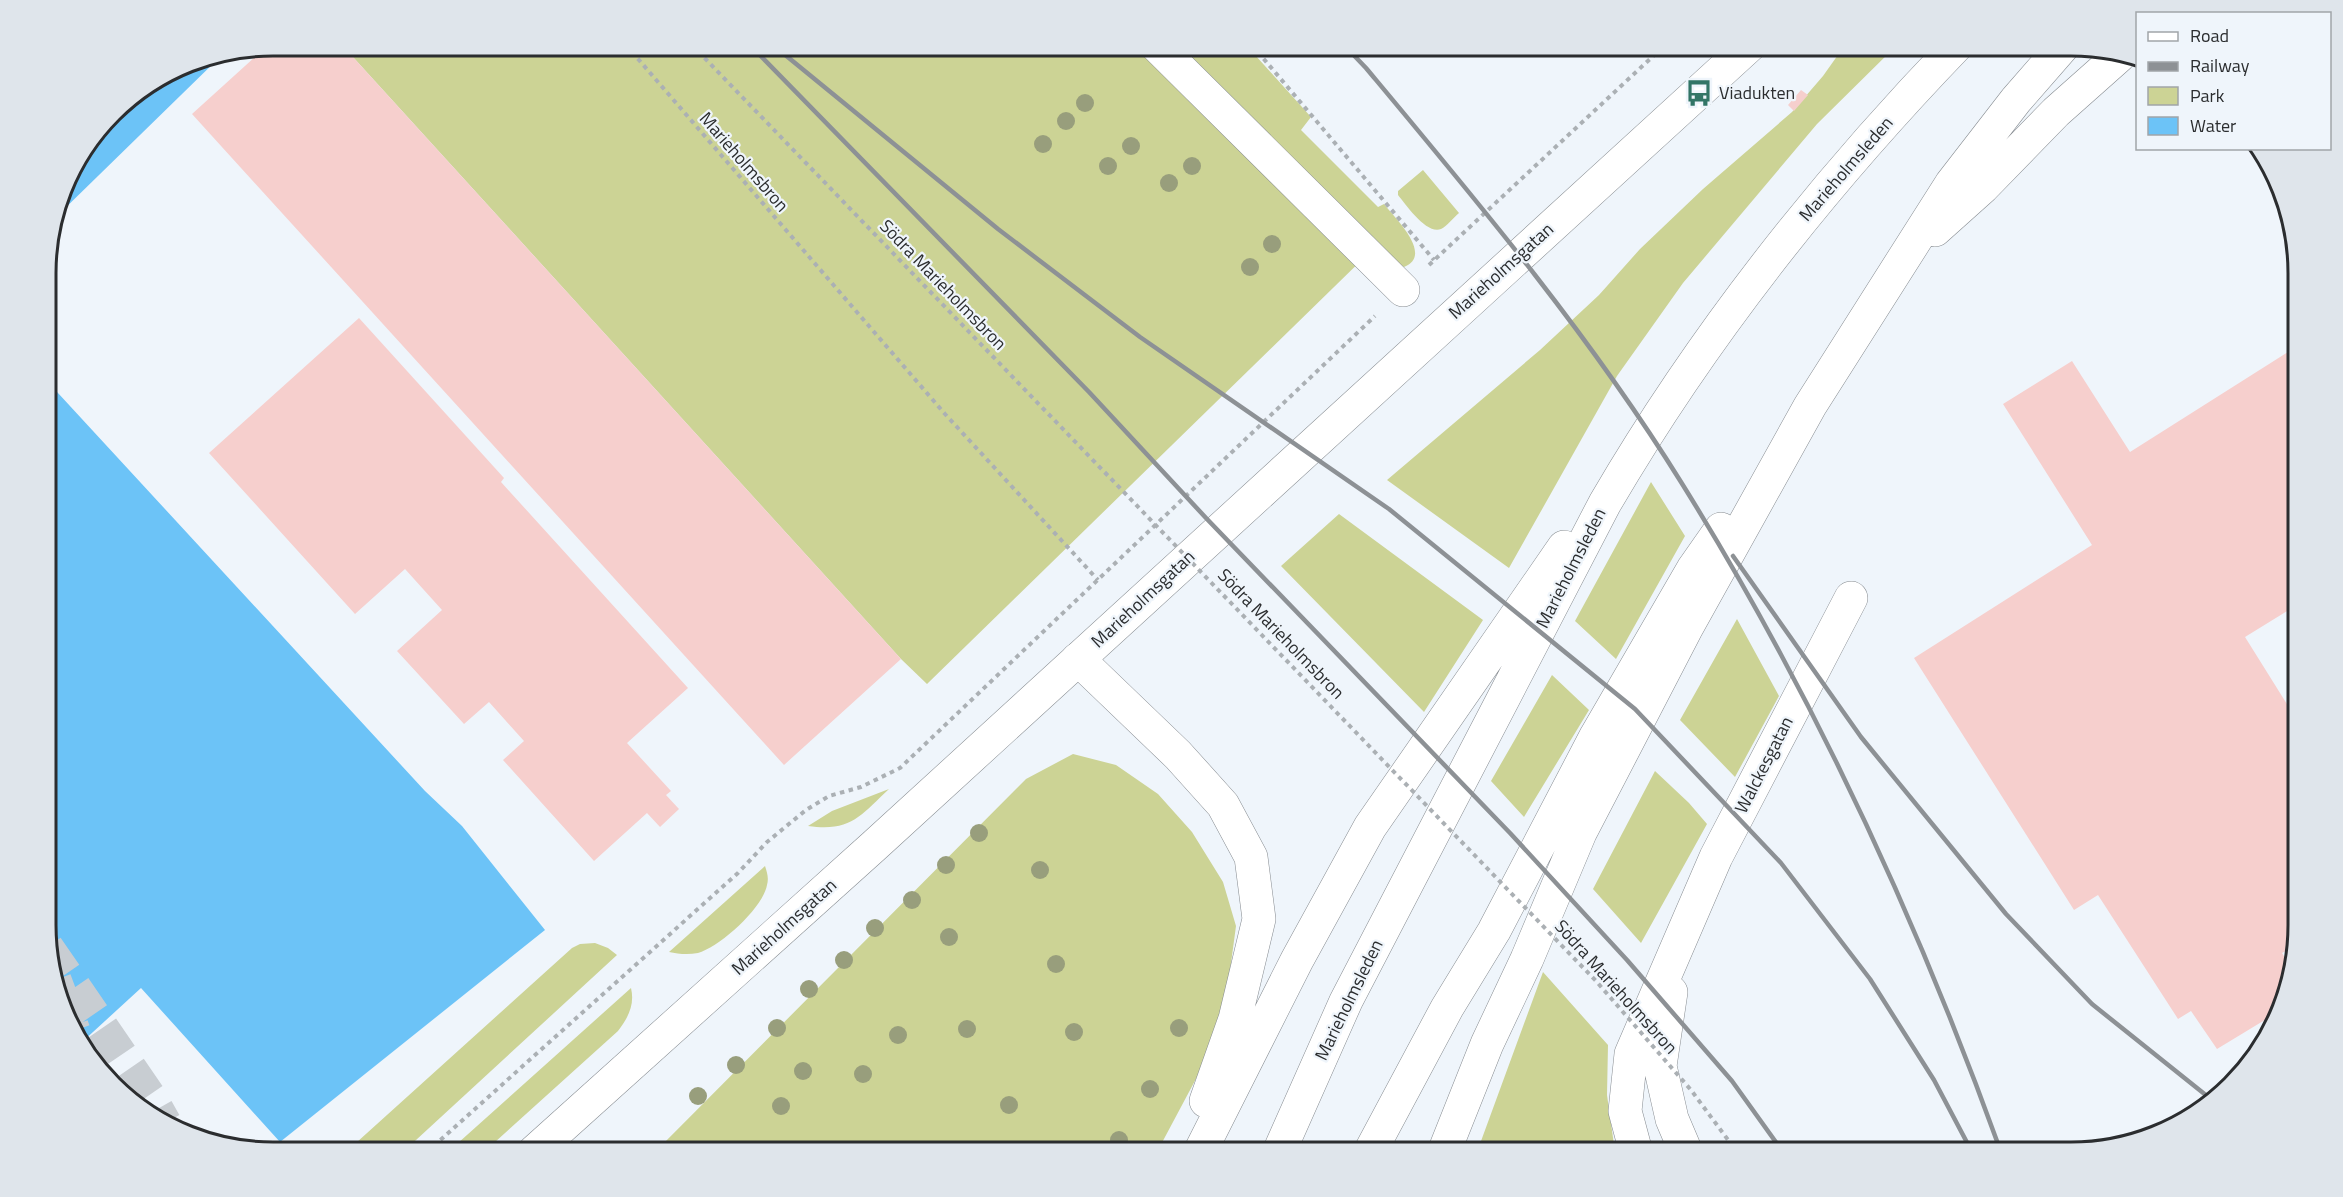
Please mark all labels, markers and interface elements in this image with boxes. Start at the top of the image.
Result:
legend [2136,12,2331,150]
text: Road [2190,22,2229,49]
text: Railway [2190,52,2250,79]
bus stop icon: Viadukten [1684,78,1714,108]
place label: Viadukten [1719,79,1795,106]
text: Park [2190,82,2225,109]
street label: Marieholmsbron [693,106,796,218]
street label: Marieholmsleden [1792,110,1899,227]
text: Water [2190,112,2236,139]
street label: Södra Marieholmsbron [874,213,1013,356]
street label: Marieholmsgatan [1442,216,1559,325]
street label: Marieholmsleden [1529,503,1612,633]
street label: Marieholmsgatan [1085,543,1201,654]
street label: Södra Marieholmsbron [1212,562,1351,705]
street label: Walckesgatan [1728,712,1800,818]
street label: Marieholmsgatan [725,872,842,981]
street label: Södra Marieholmsbron [1549,913,1684,1060]
street label: Marieholmsleden [1308,935,1390,1065]

